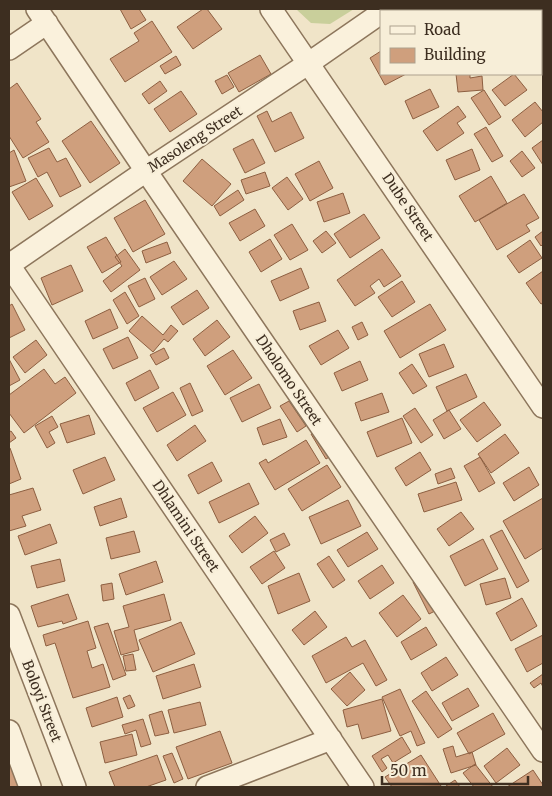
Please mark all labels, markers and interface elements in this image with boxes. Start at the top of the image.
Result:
legend [380,10,542,75]
text: Road [424,20,460,39]
text: Building [424,45,486,64]
street label: Masoleng Street [144,101,246,176]
street label: Dube Street [379,169,438,245]
street label: Dholomo Street [252,331,326,429]
street label: Dhlamini Street [149,477,224,576]
street label: Boloyi Street [18,658,66,745]
scale bar [382,754,528,786]
text: 50 m [390,761,427,780]

